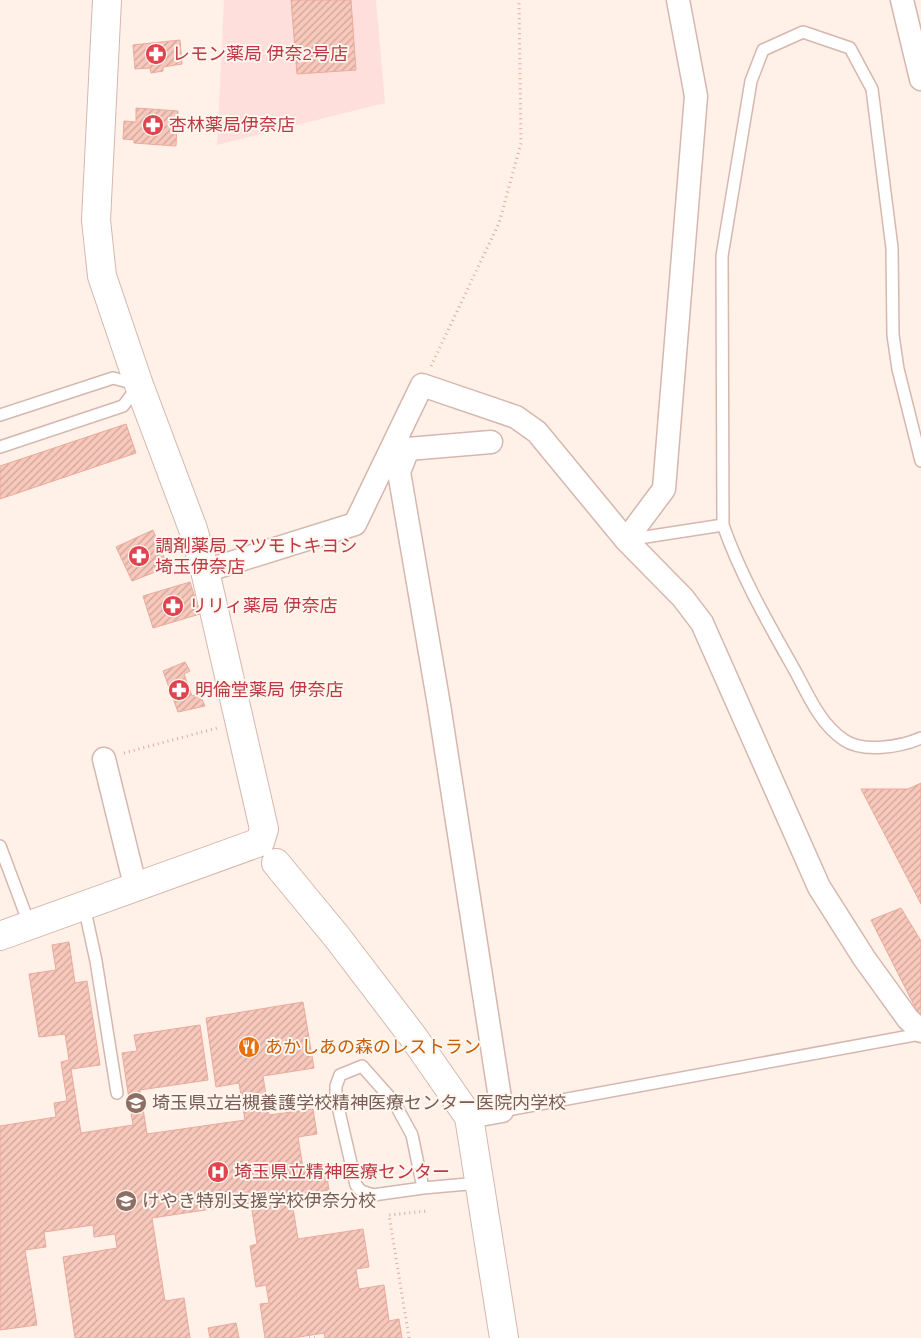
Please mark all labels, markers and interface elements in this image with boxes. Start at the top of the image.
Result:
pharmacy icon: レモン薬局 伊奈2号店 [144,42,168,66]
place label: レモン薬局 伊奈2号店 [172,43,348,64]
pharmacy icon: 杏林薬局伊奈店 [141,113,165,137]
place label: 杏林薬局伊奈店 [169,114,295,135]
place label: 調剤薬局 マツモトキヨシ 埼玉伊奈店 [155,535,358,577]
pharmacy icon: 調剤薬局 マツモトキヨシ 埼玉伊奈店 [127,544,151,568]
pharmacy icon: リリィ薬局 伊奈店 [161,594,185,618]
place label: リリィ薬局 伊奈店 [189,595,338,616]
pharmacy icon: 明倫堂薬局 伊奈店 [167,678,191,702]
place label: 明倫堂薬局 伊奈店 [195,679,344,700]
restaurant icon: あかしあの森のレストラン [237,1035,261,1059]
place label: あかしあの森のレストラン [265,1036,481,1057]
school or university icon: 埼玉県立岩槻養護学校精神医療センター医院内学校 [124,1091,148,1115]
place label: 埼玉県立岩槻養護学校精神医療センター医院内学校 [152,1092,566,1113]
hospital icon: 埼玉県立精神医療センター [206,1160,230,1184]
place label: 埼玉県立精神医療センター [234,1161,450,1182]
school or university icon: けやき特別支援学校伊奈分校 [114,1189,138,1213]
place label: けやき特別支援学校伊奈分校 [142,1190,376,1211]

